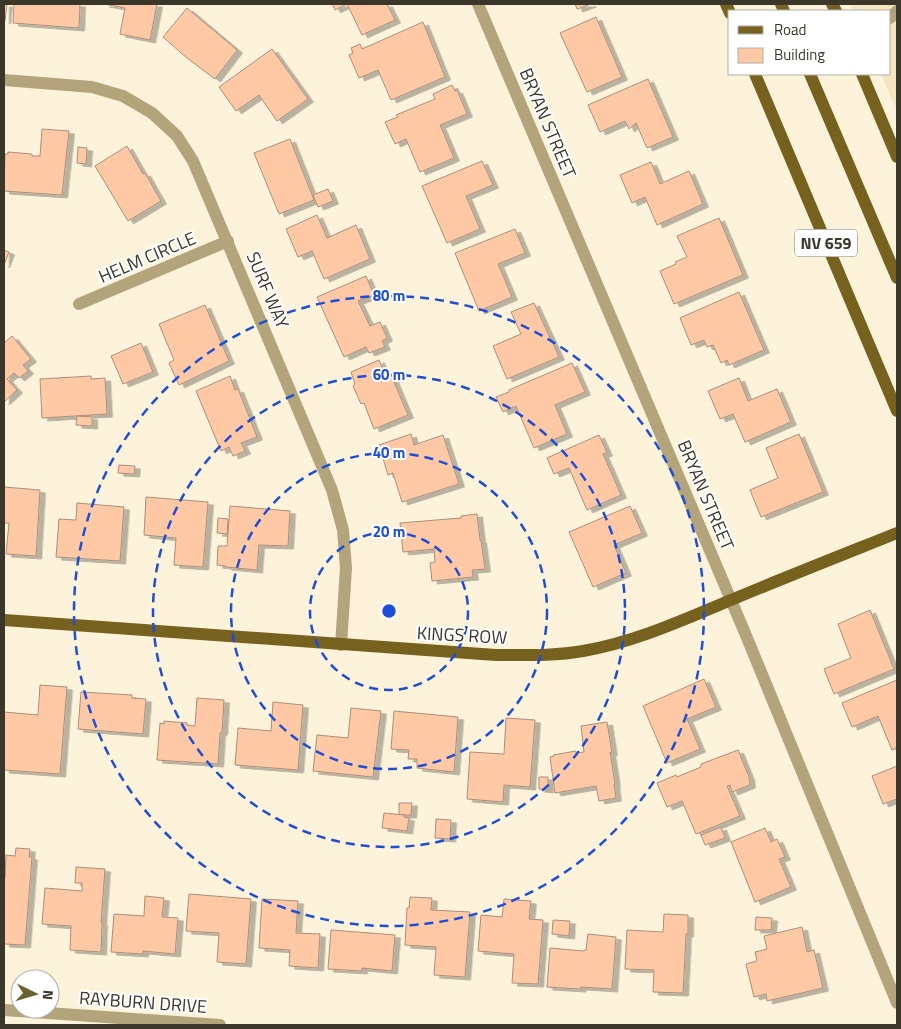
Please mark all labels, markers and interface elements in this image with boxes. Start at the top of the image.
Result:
legend [728,10,891,75]
text: Road [774,18,806,41]
text: Building [774,43,825,66]
street label: BRYAN STREET [513,64,584,183]
street label: HELM CIRCLE [94,224,200,290]
road number: NV 659 [795,230,857,256]
street label: SURF WAY [240,247,296,333]
text: 80 m [373,284,405,307]
text: 60 m [373,363,405,386]
street label: BRYAN STREET [671,436,742,555]
text: 40 m [373,441,405,464]
text: 20 m [373,520,405,543]
centre of rings [380,602,398,620]
street label: KINGS ROW [416,619,508,651]
north arrow [10,969,60,1019]
street label: RAYBURN DRIVE [78,984,208,1020]
text: N [38,989,59,1001]

